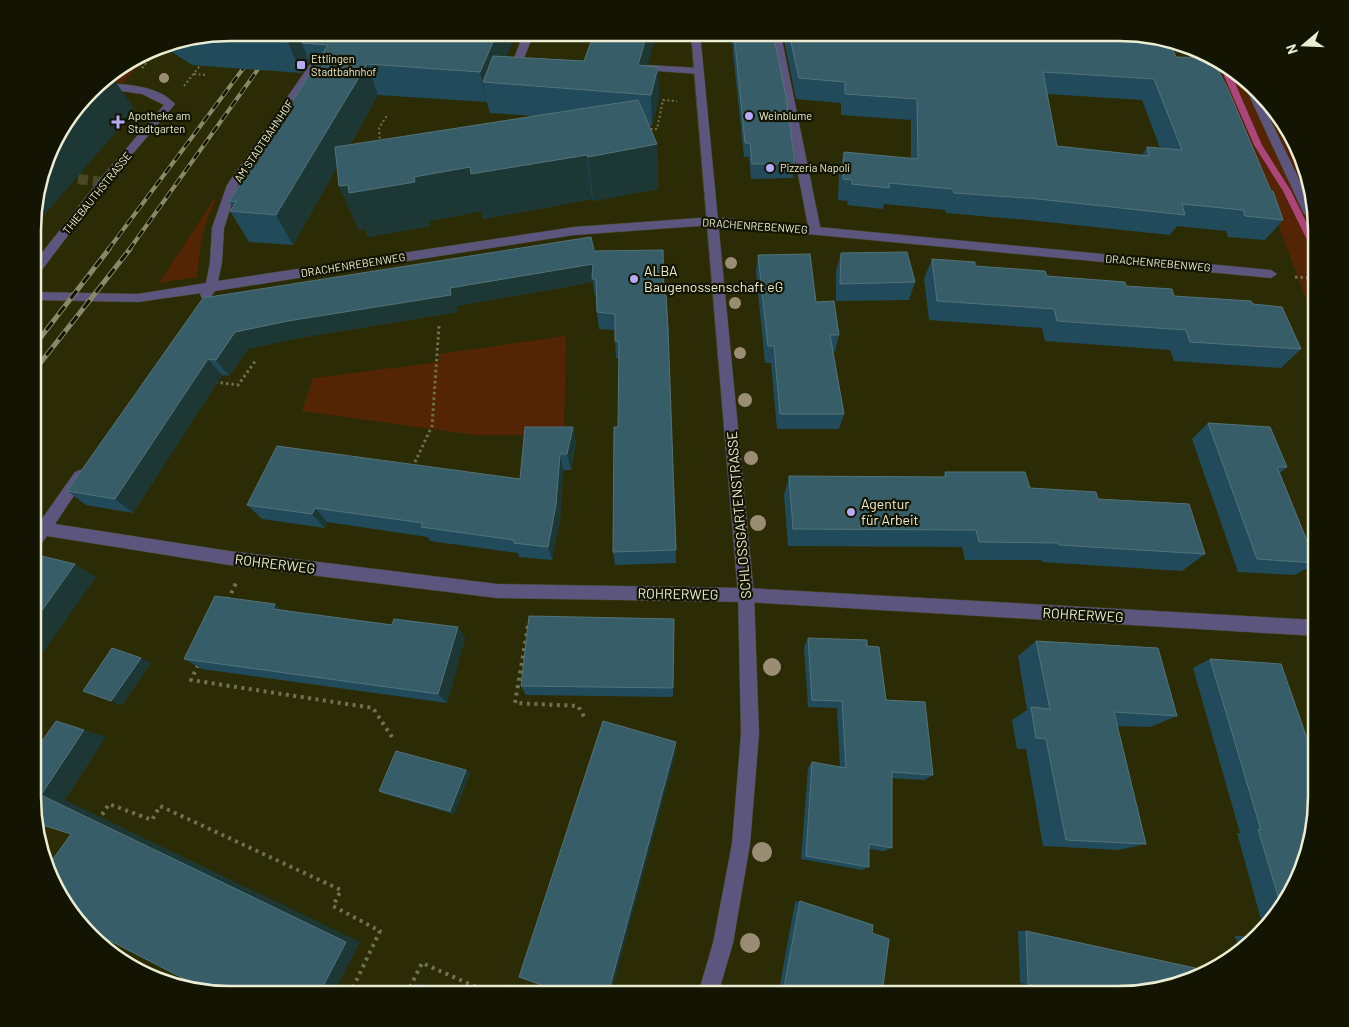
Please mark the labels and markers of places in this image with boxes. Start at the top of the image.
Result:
place label: Ettlingen Stadtbahnhof [311,52,376,78]
marker: Ettlingen Stadtbahnhof [295,59,307,71]
place label: Apotheke am Stadtgarten [128,109,190,135]
place label: Weinblume [759,109,812,122]
marker: Weinblume [743,110,755,122]
marker: Apotheke am Stadtgarten [112,116,124,128]
place label: Pizzeria Napoli [780,161,850,174]
marker: Pizzeria Napoli [764,162,776,174]
place label: ALBA Baugenossenschaft eG [644,262,783,295]
marker: ALBA Baugenossenschaft eG [628,273,640,285]
place label: Agentur für Arbeit [861,495,919,528]
marker: Agentur für Arbeit [845,506,857,518]

